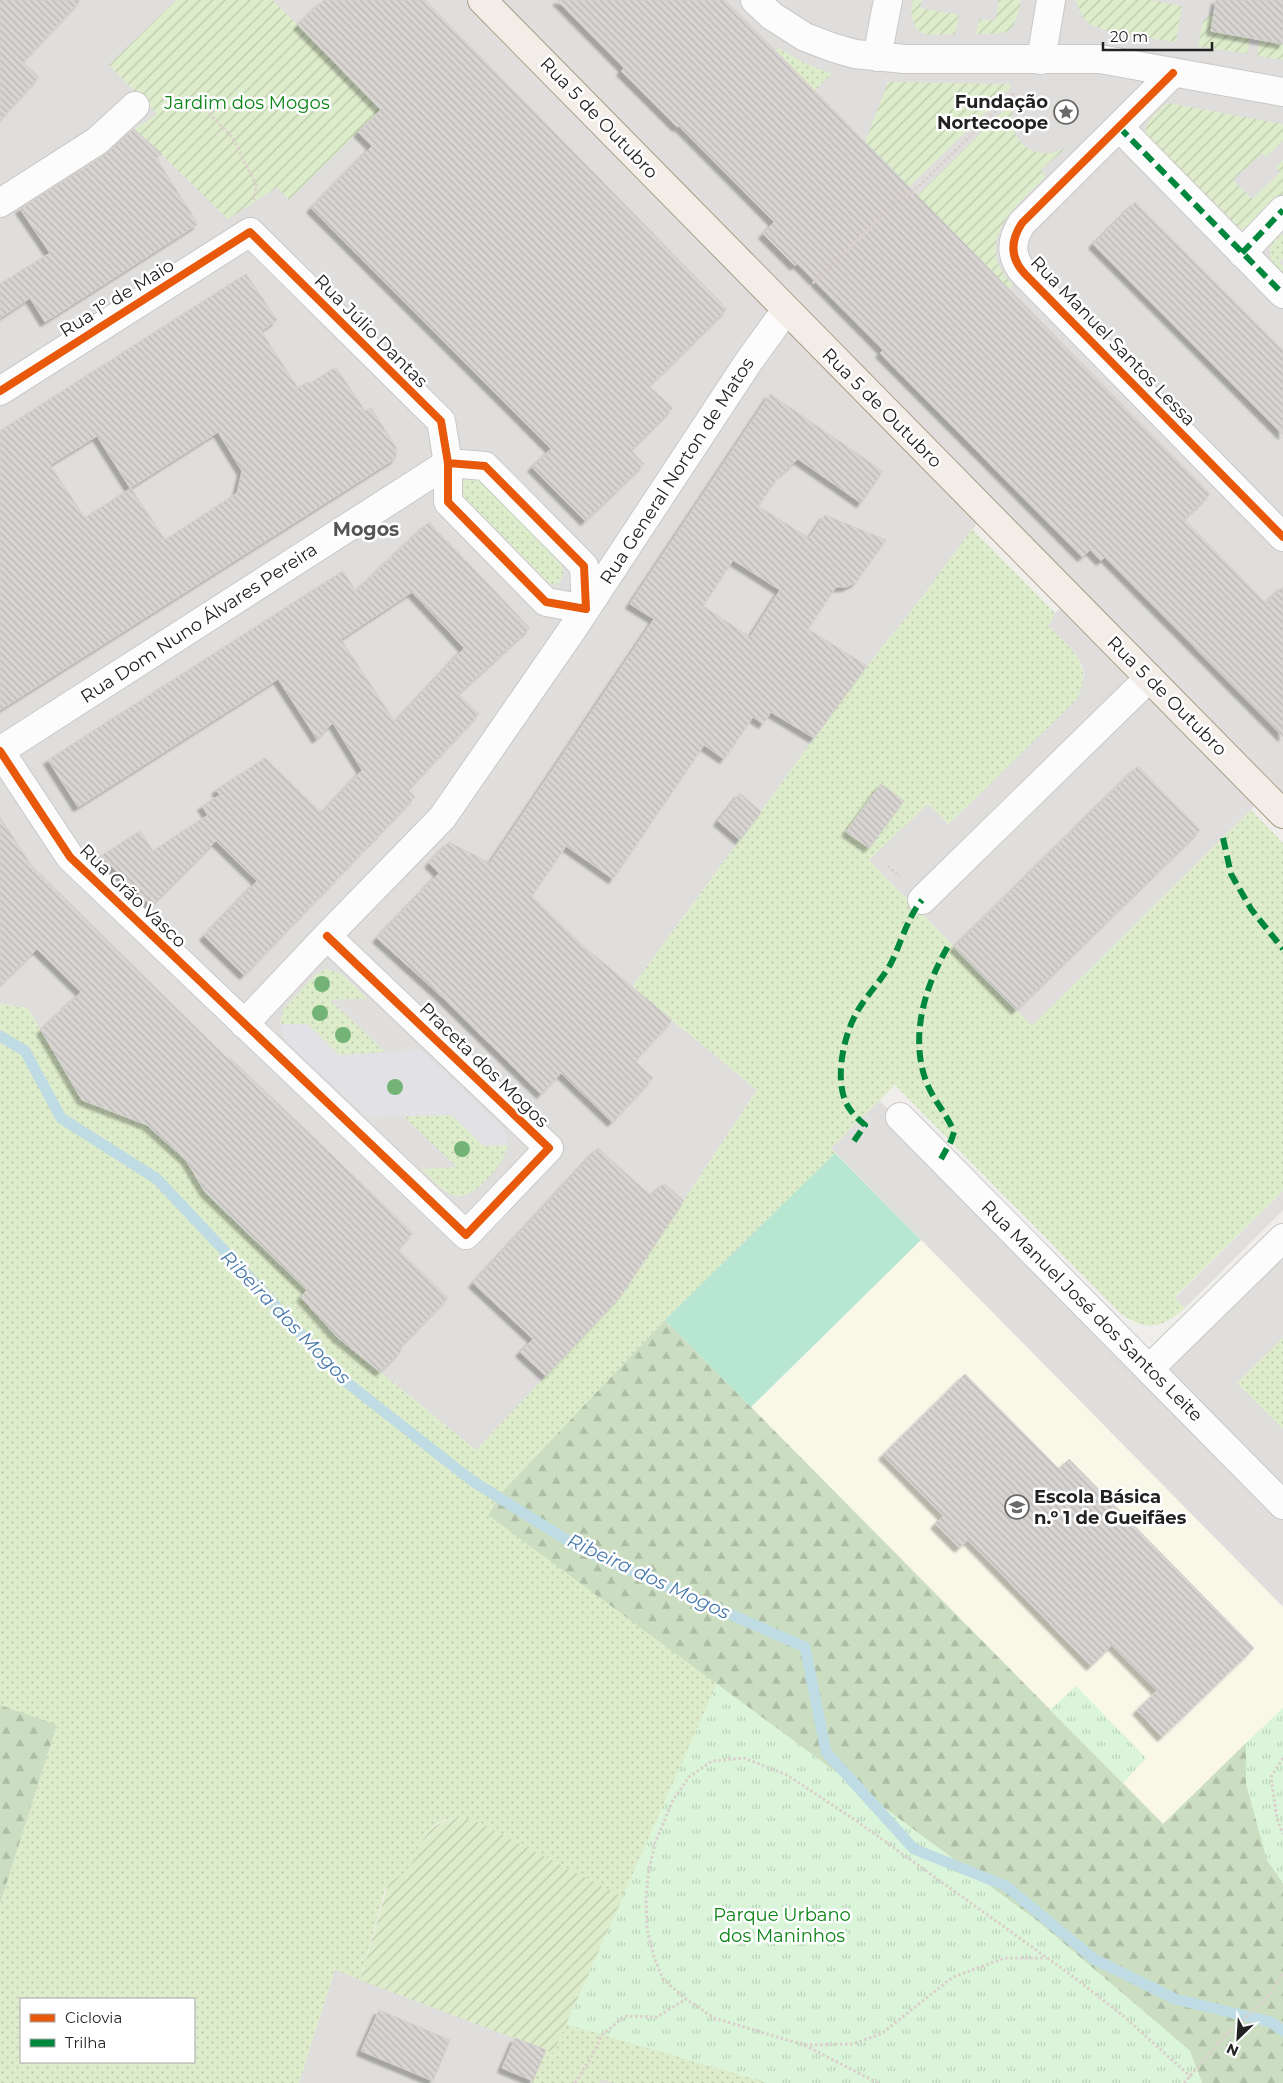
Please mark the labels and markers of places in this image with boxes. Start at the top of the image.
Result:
place label: Fundação Nortecoope [937,91,1048,134]
place icon: Fundação Nortecoope [1053,99,1079,125]
place label: Escola Básica n.º 1 de Gueifães [1034,1486,1187,1529]
school or university icon: Escola Básica n.º 1 de Gueifães [1004,1494,1030,1520]

